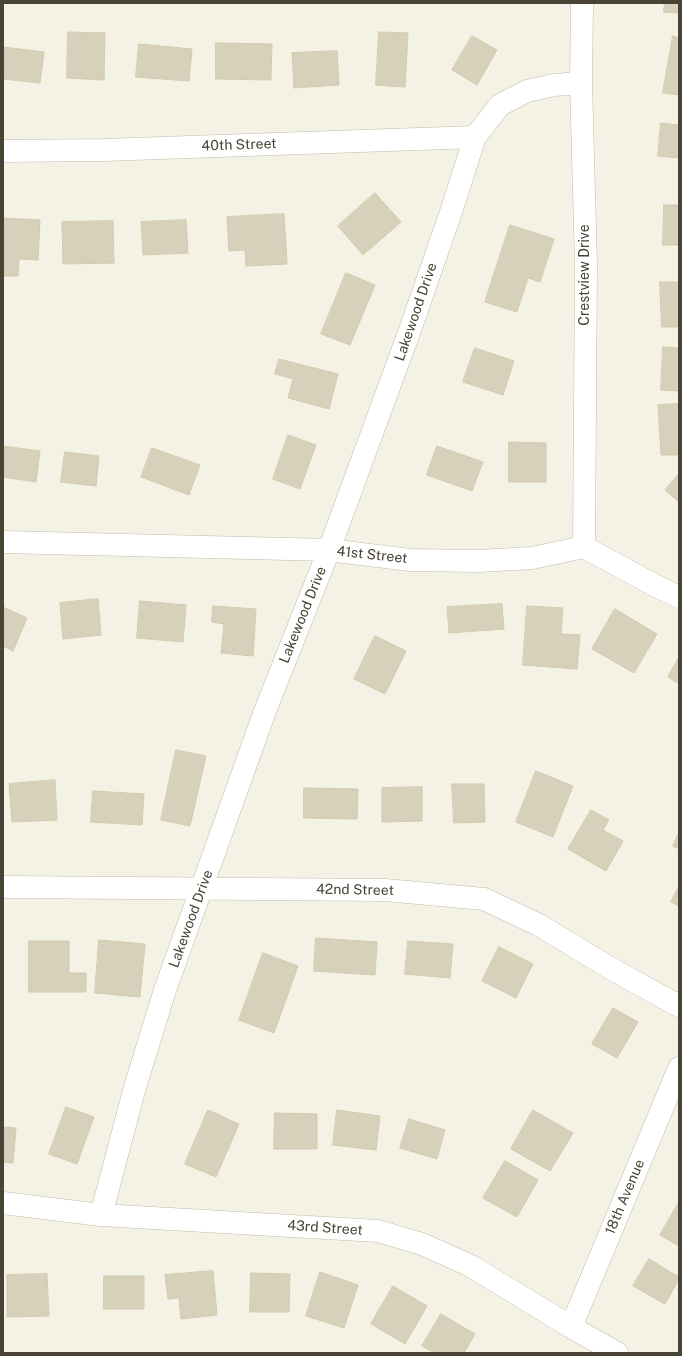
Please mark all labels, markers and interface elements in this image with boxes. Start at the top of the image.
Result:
street label: 40th Street [201,135,277,155]
street label: Crestview Drive [577,224,593,326]
street label: Lakewood Drive [391,261,441,363]
street label: 41st Street [336,543,408,567]
street label: Lakewood Drive [276,564,330,666]
street label: Lakewood Drive [166,868,216,970]
street label: 42nd Street [316,881,394,899]
street label: 18th Avenue [602,1157,648,1237]
street label: 43rd Street [287,1217,363,1239]

